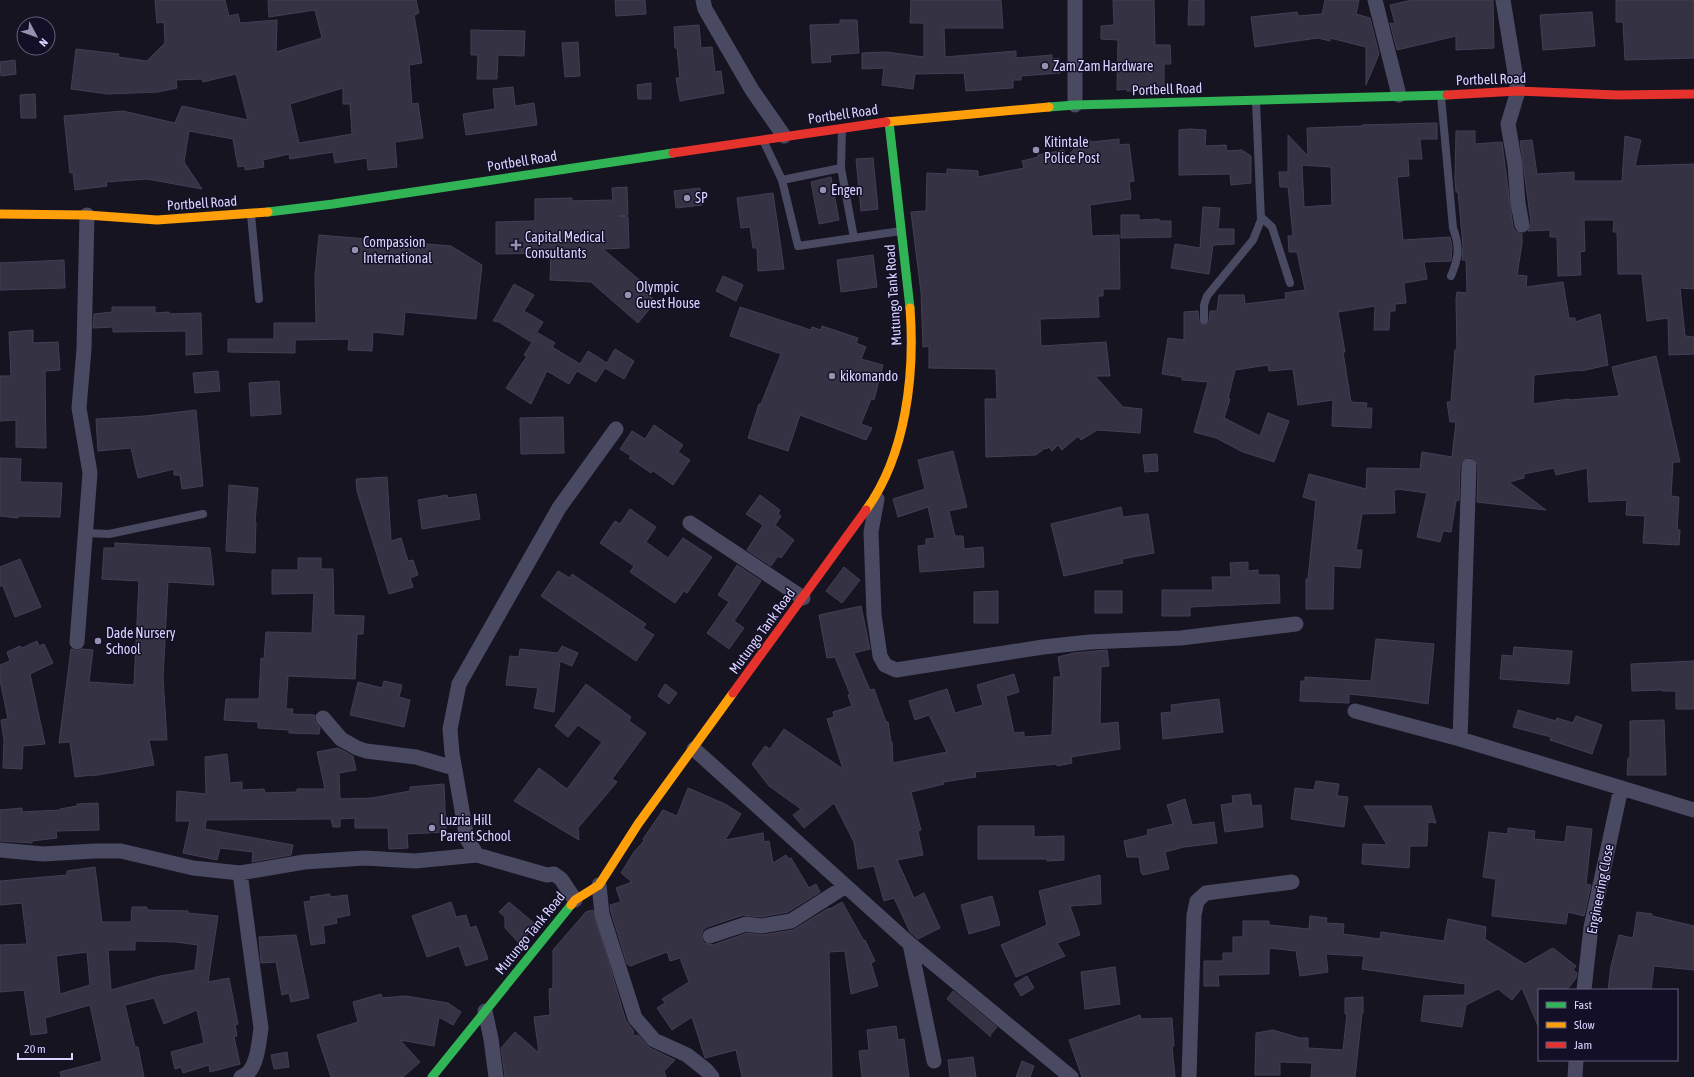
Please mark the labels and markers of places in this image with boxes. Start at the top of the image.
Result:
place label: Zam Zam Hardware [1053,58,1153,74]
marker: Zam Zam Hardware [1040,61,1050,71]
place label: Kitintale Police Post [1044,134,1100,166]
marker: Kitintale Police Post [1031,145,1041,155]
place label: Engen [831,182,863,198]
marker: Engen [818,185,828,195]
place label: SP [695,190,708,206]
marker: SP [682,193,692,203]
place label: Capital Medical Consultants [525,229,605,261]
place label: Compassion International [363,234,432,266]
marker: Capital Medical Consultants [510,239,522,251]
marker: Compassion International [350,245,360,255]
place label: Olympic Guest House [636,279,700,311]
marker: Olympic Guest House [623,290,633,300]
place label: kikomando [840,368,898,384]
marker: kikomando [827,371,837,381]
place label: Dade Nursery School [106,625,176,657]
marker: Dade Nursery School [93,636,103,646]
place label: Luzria Hill Parent School [440,812,511,844]
marker: Luzria Hill Parent School [427,823,437,833]

